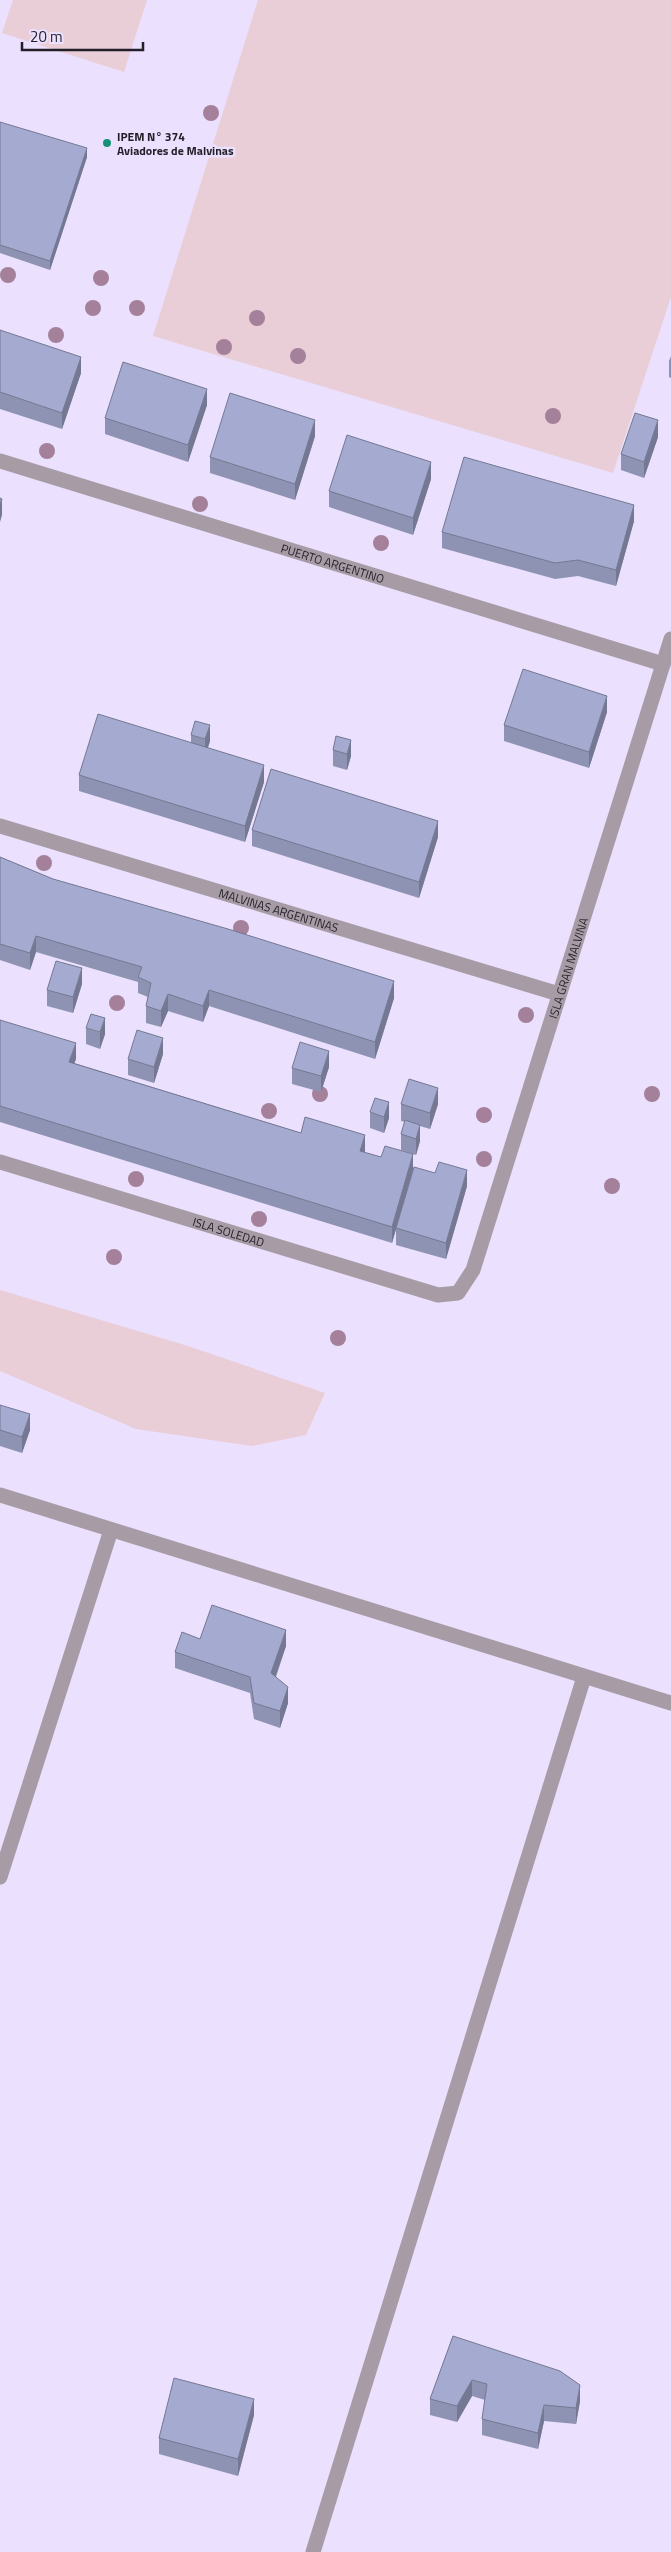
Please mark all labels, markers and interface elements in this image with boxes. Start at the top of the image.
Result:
scale bar [22,20,144,52]
text: 20 m [30,25,63,48]
place label: IPEM N° 374 Aviadores de Malvinas [117,127,234,160]
marker: IPEM N° 374 Aviadores de Malvinas [101,137,113,149]
street label: PUERTO ARGENTINO [279,538,387,588]
street label: MALVINAS ARGENTINAS [216,883,341,937]
street label: ISLA GRAN MALVINA [543,915,593,1021]
street label: ISLA SOLEDAD [190,1212,267,1251]

